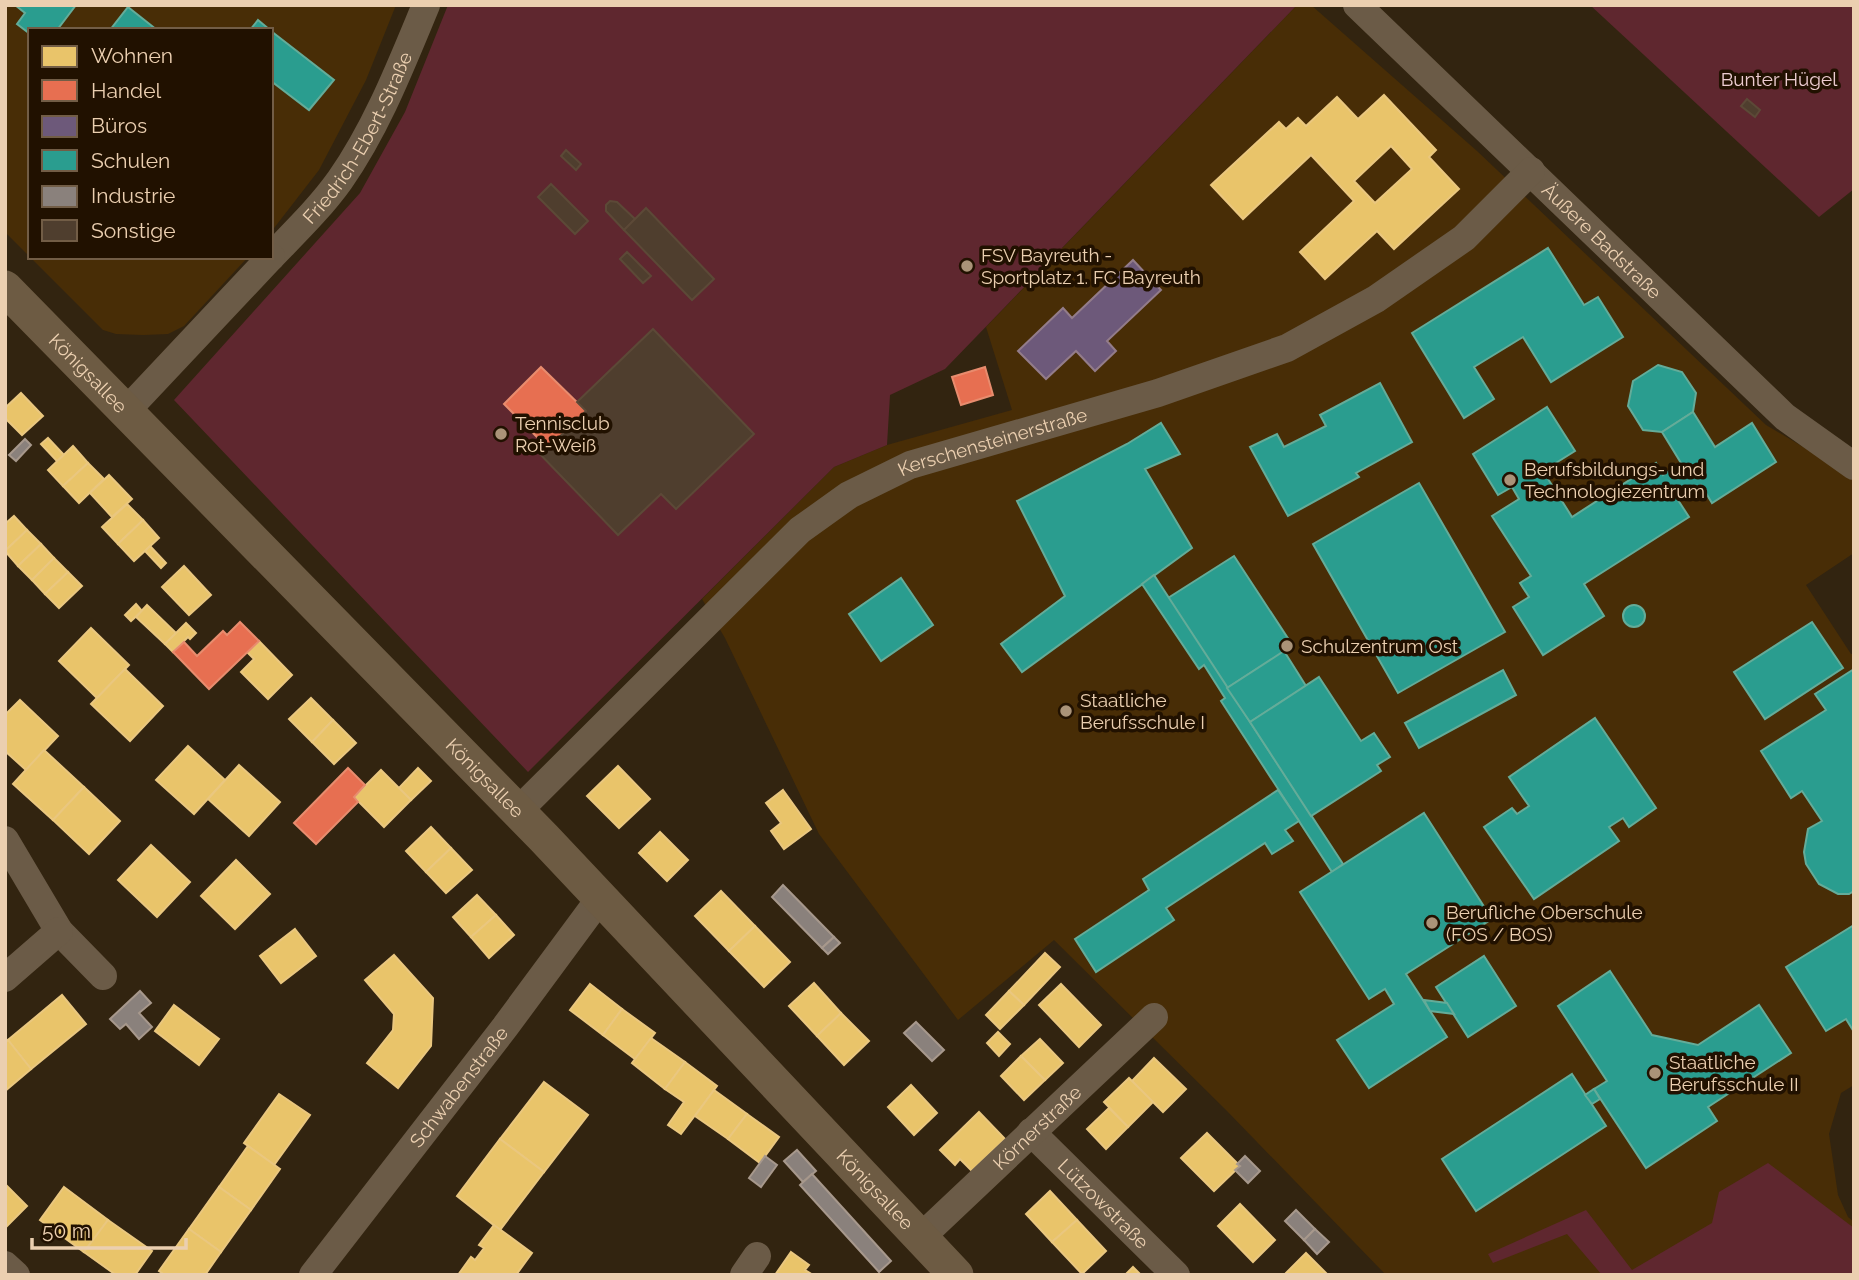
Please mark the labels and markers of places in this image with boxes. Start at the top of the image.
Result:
place label: FSV Bayreuth - Sportplatz 1. FC Bayreuth [981,244,1201,288]
marker: FSV Bayreuth - Sportplatz 1. FC Bayreuth [959,258,975,274]
place label: Tennisclub Rot-Weiß [515,412,610,456]
marker: Tennisclub Rot-Weiß [493,426,509,442]
place label: Berufsbildungs- und Technologiezentrum [1524,458,1705,502]
marker: Berufsbildungs- und Technologiezentrum [1502,472,1518,488]
place label: Schulzentrum Ost [1301,635,1459,657]
marker: Schulzentrum Ost [1279,638,1295,654]
place label: Staatliche Berufsschule I [1080,689,1205,733]
marker: Staatliche Berufsschule I [1058,703,1074,719]
place label: Berufliche Oberschule (FOS / BOS) [1446,901,1643,945]
marker: Berufliche Oberschule (FOS / BOS) [1424,915,1440,931]
place label: Staatliche Berufsschule II [1669,1051,1799,1095]
marker: Staatliche Berufsschule II [1647,1065,1663,1081]

